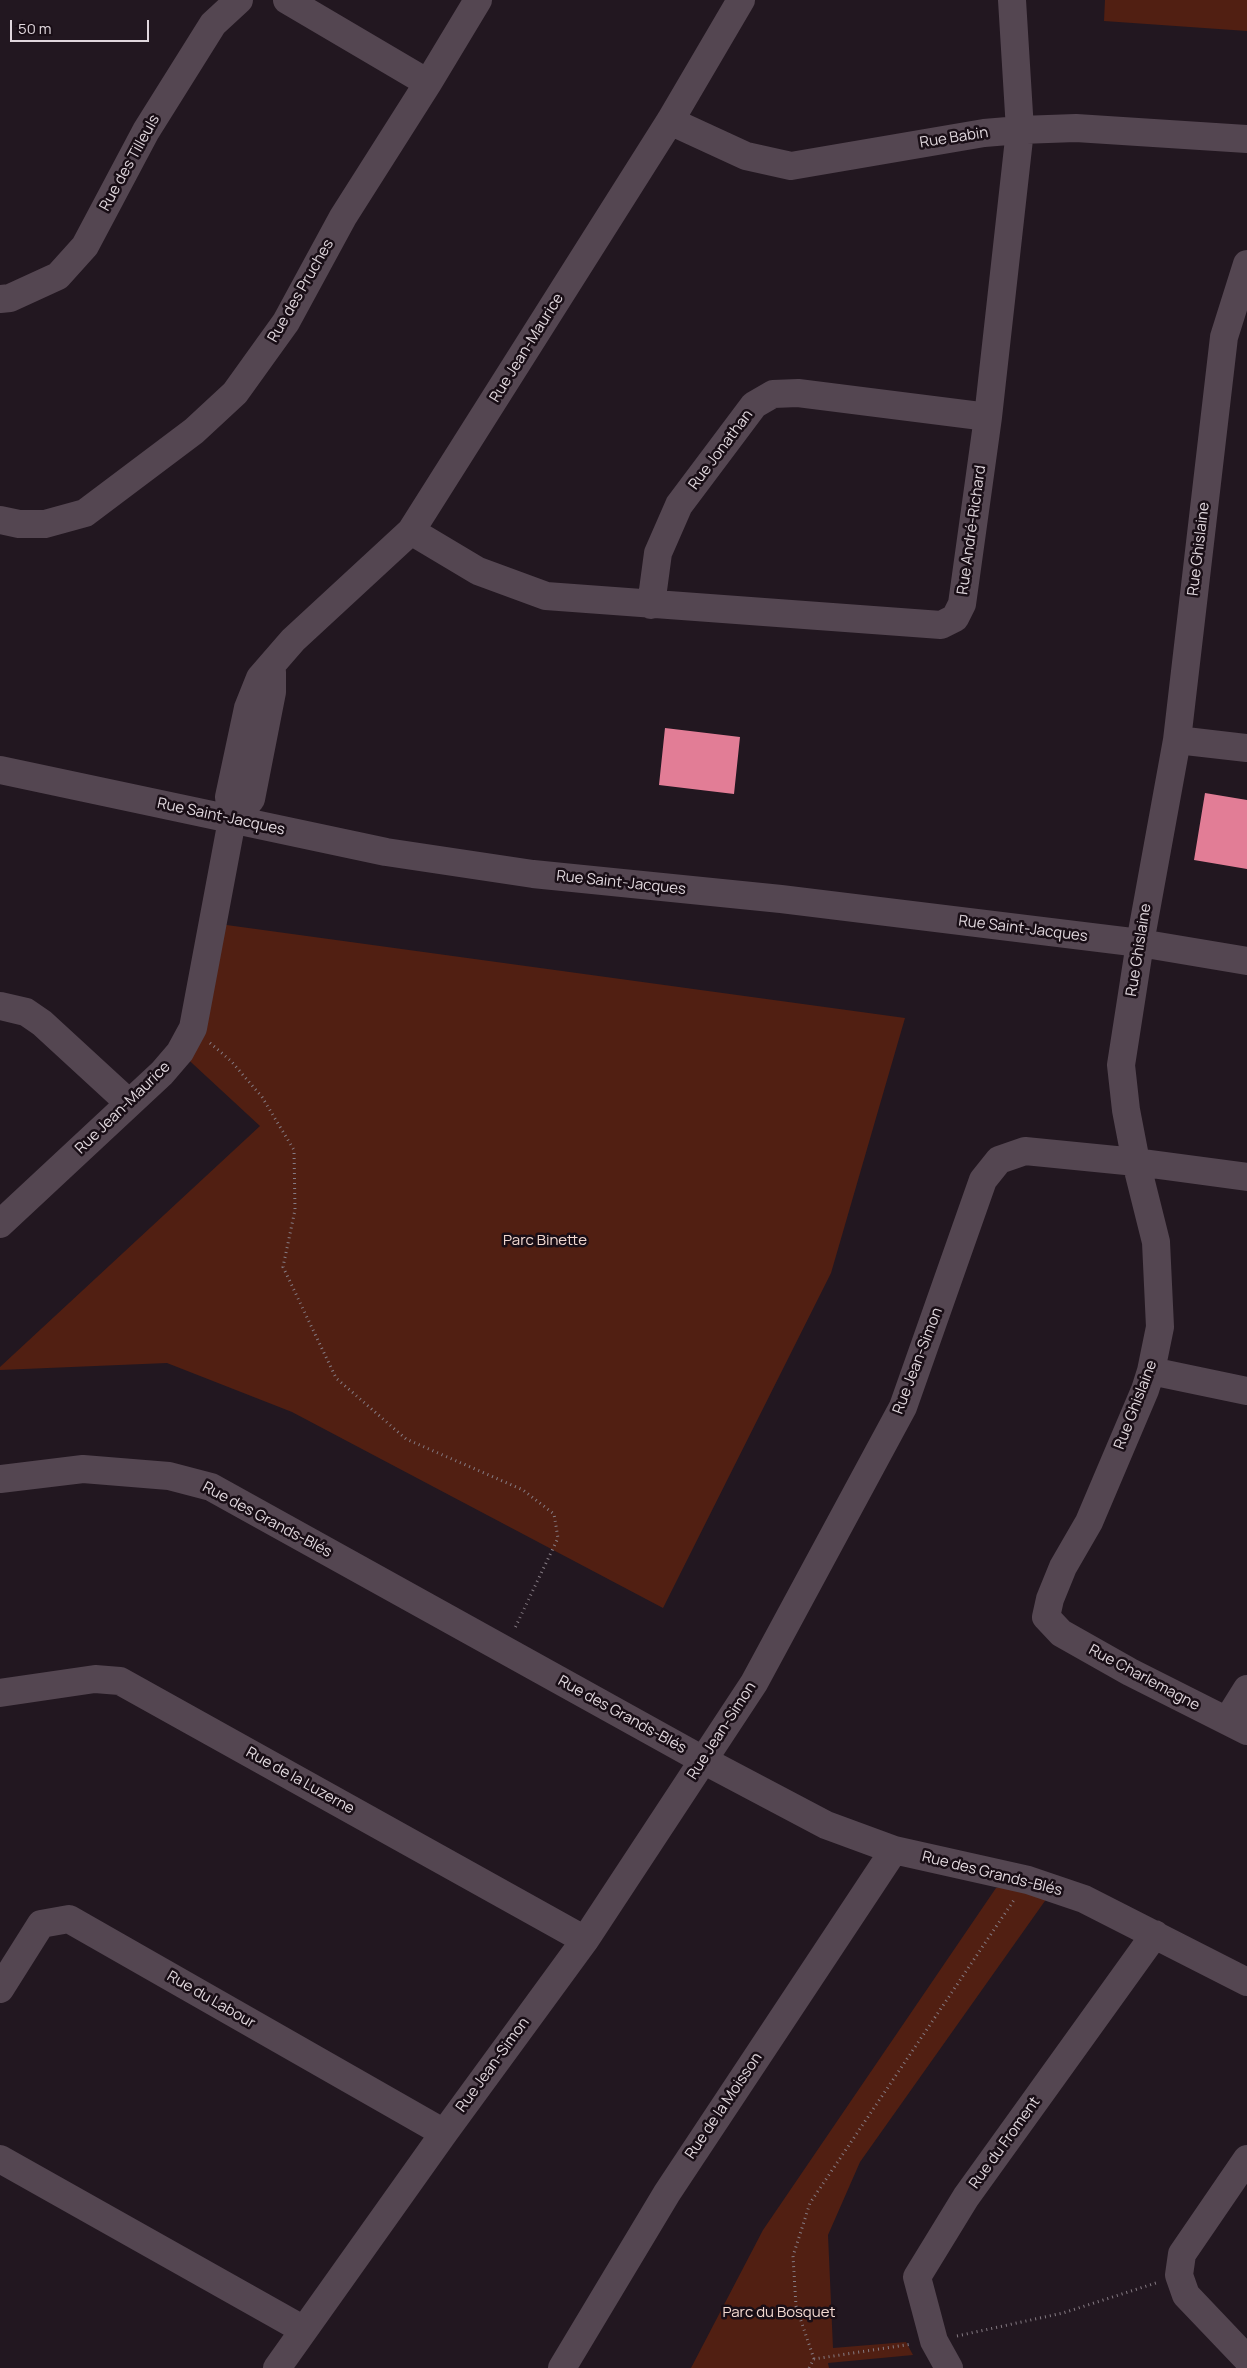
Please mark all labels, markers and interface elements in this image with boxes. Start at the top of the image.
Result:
scale bar [12,10,151,42]
text: 50 m [18,18,52,39]
street label: Rue des Tilleuls [96,112,164,214]
street label: Rue Babin [919,124,989,152]
street label: Rue des Pruches [264,236,338,346]
street label: Rue Jean-Maurice [486,290,568,406]
street label: Rue Jonathan [685,407,757,493]
street label: Rue André-Richard [954,464,990,596]
street label: Rue Ghislaine [1184,501,1214,597]
street label: Rue Saint-Jacques [156,795,286,839]
street label: Rue Saint-Jacques [555,867,687,899]
street label: Rue Ghislaine [1123,902,1155,998]
street label: Rue Saint-Jacques [957,912,1089,946]
street label: Rue Jean-Maurice [72,1058,174,1158]
park label: Parc Binette [503,1232,587,1250]
street label: Rue Jean-Simon [889,1305,947,1417]
street label: Rue Ghislaine [1111,1358,1161,1452]
street label: Rue des Grands-Blés [199,1478,335,1562]
street label: Rue Charlemagne [1085,1641,1203,1715]
street label: Rue des Grands-Blés [555,1672,689,1758]
street label: Rue Jean-Simon [684,1679,760,1783]
street label: Rue de la Luzerne [243,1744,357,1818]
street label: Rue des Grands-Blés [920,1848,1064,1900]
street label: Rue du Labour [164,1967,258,2033]
street label: Rue Jean-Simon [453,2014,533,2116]
street label: Rue de la Moisson [682,2050,766,2162]
street label: Rue du Froment [966,2094,1044,2192]
park label: Parc du Bosquet [723,2304,835,2322]

